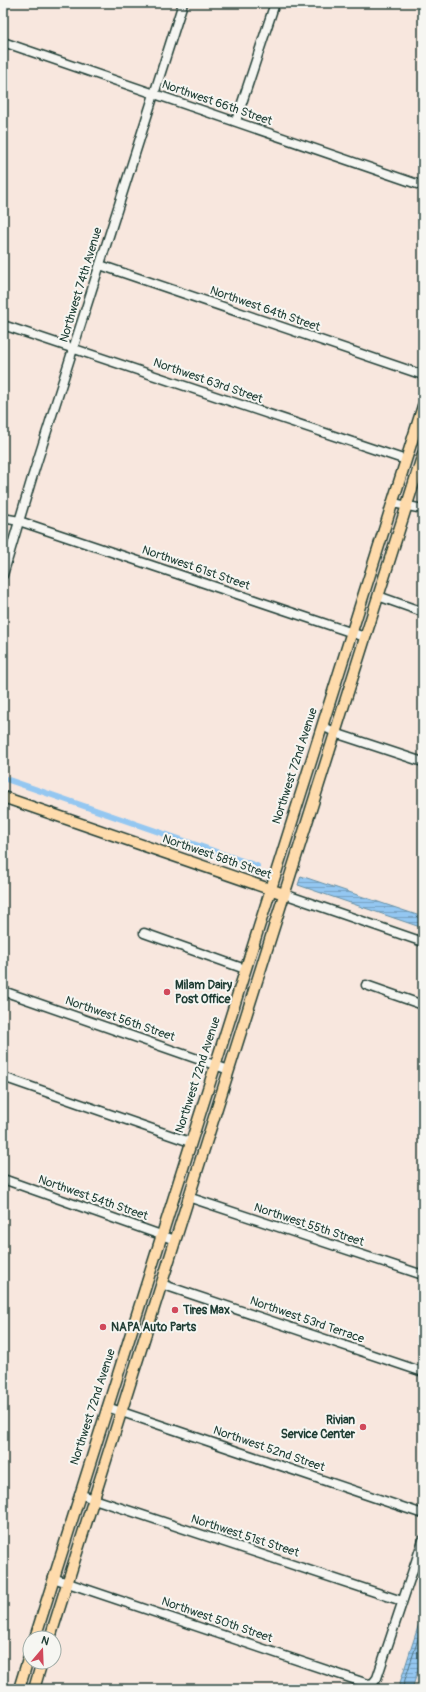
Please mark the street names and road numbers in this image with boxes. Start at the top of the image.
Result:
street label: Northwest 66th Street [160,77,274,129]
street label: Northwest 74th Avenue [56,226,106,344]
street label: Northwest 64th Street [208,283,322,335]
street label: Northwest 63rd Street [151,355,265,407]
street label: Northwest 61st Street [140,542,252,594]
street label: Northwest 72nd Avenue [269,706,321,826]
street label: Northwest 58th Street [161,831,274,883]
street label: Northwest 56th Street [63,993,177,1045]
street label: Northwest 72nd Avenue [172,1015,224,1135]
street label: Northwest 54th Street [36,1172,150,1224]
street label: Northwest 55th Street [252,1200,366,1250]
street label: Northwest 53rd Terrace [248,1293,366,1347]
street label: Northwest 72nd Avenue [67,1347,119,1467]
street label: Northwest 52nd Street [211,1423,327,1475]
street label: Northwest 51st Street [189,1511,301,1561]
street label: Northwest 50th Street [160,1594,275,1646]

